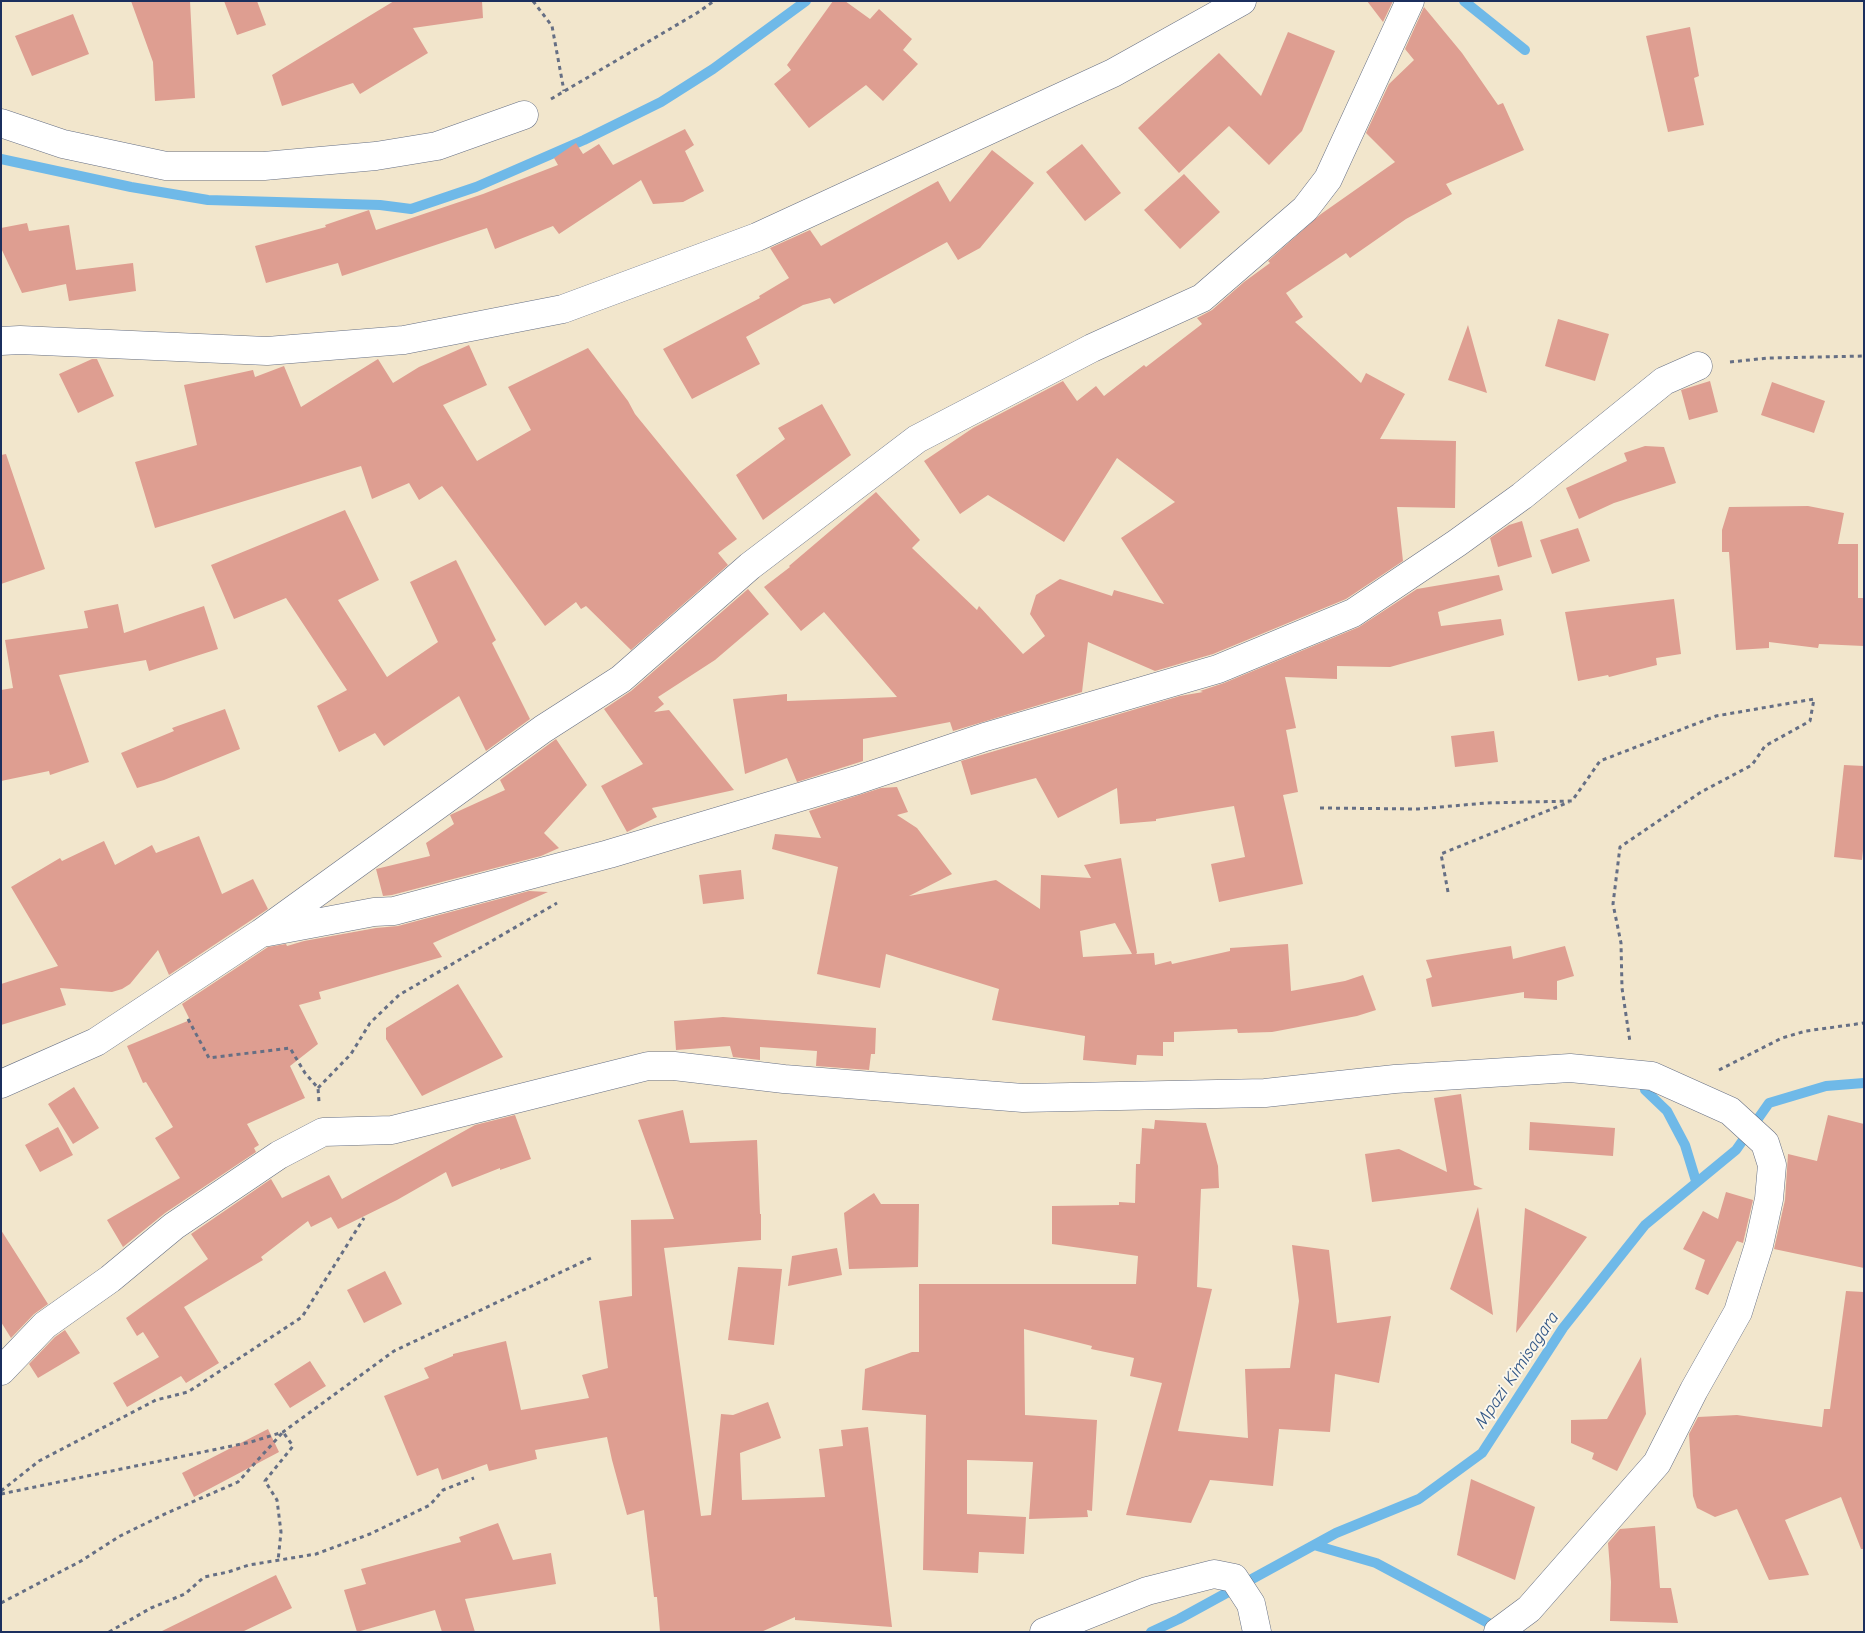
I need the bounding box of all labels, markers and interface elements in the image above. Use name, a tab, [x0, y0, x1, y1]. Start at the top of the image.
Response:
water label: Mpazi Kimisagara	[1470, 1308, 1564, 1432]

